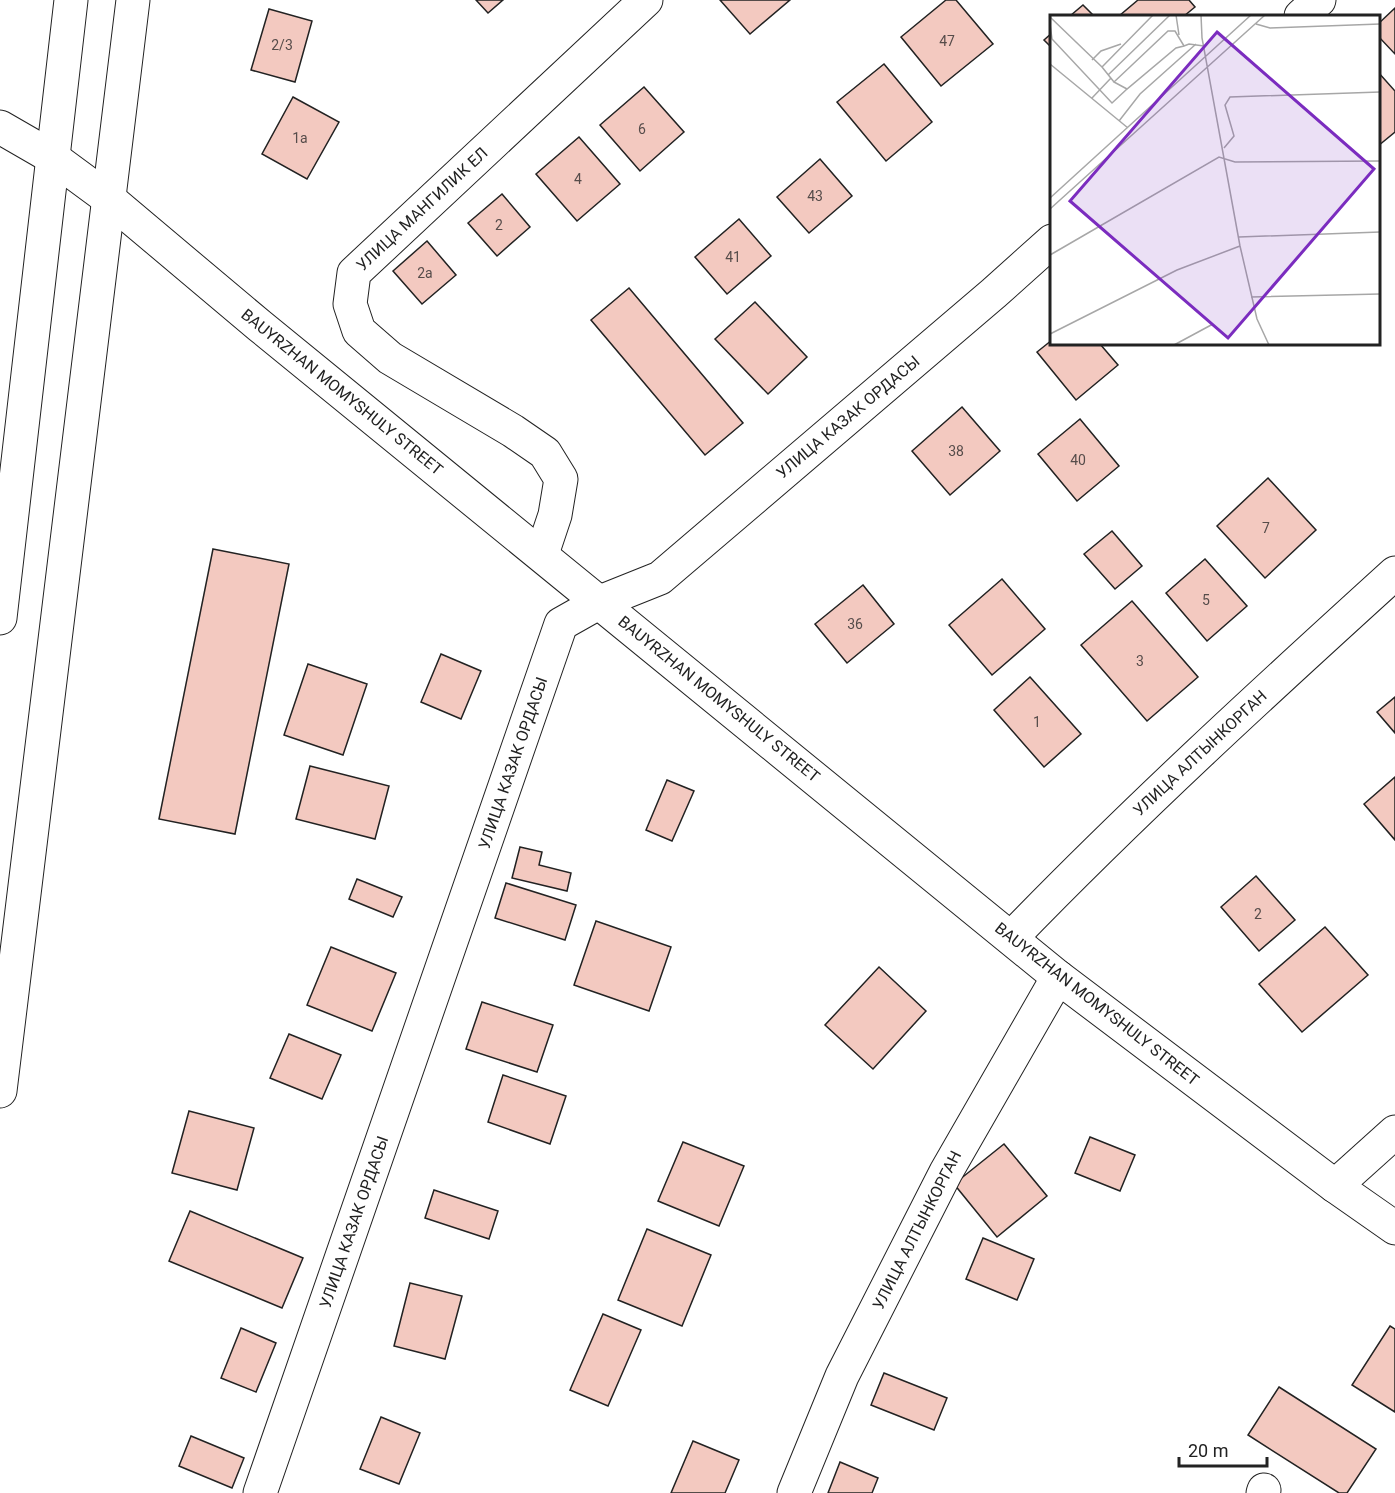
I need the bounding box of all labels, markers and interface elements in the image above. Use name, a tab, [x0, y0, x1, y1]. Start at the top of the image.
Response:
inset map	[1050, 15, 1380, 345]
house number: 47	[939, 33, 955, 49]
house number: 2/3	[271, 37, 293, 53]
house number: 6	[638, 121, 646, 137]
house number: 1а	[292, 130, 308, 146]
street label: УЛИЦА МАНГИЛИК ЕЛ	[352, 143, 492, 275]
house number: 4	[574, 171, 582, 187]
house number: 43	[807, 188, 823, 204]
house number: 2	[495, 217, 503, 233]
house number: 41	[725, 249, 741, 265]
house number: 2а	[417, 265, 433, 281]
street label: BAUYRZHAN MOMYSHULY STREET	[237, 305, 447, 479]
street label: УЛИЦА КАЗАК ОРДАСЫ	[773, 352, 923, 482]
house number: 38	[948, 443, 964, 459]
house number: 40	[1070, 452, 1086, 468]
house number: 7	[1262, 520, 1270, 536]
house number: 5	[1202, 592, 1210, 608]
street label: BAUYRZHAN MOMYSHULY STREET	[614, 612, 824, 786]
house number: 36	[847, 616, 863, 632]
house number: 3	[1136, 653, 1144, 669]
street label: УЛИЦА КАЗАК ОРДАСЫ	[475, 674, 551, 852]
street label: УЛИЦА АЛТЫНКОРГАН	[1129, 686, 1271, 820]
house number: 1	[1033, 714, 1041, 730]
house number: 2	[1254, 906, 1262, 922]
street label: BAUYRZHAN MOMYSHULY STREET	[991, 918, 1203, 1090]
street label: УЛИЦА КАЗАК ОРДАСЫ	[316, 1133, 392, 1311]
street label: УЛИЦА АЛТЫНКОРГАН	[869, 1148, 965, 1312]
scale bar	[1179, 1430, 1268, 1468]
text: 20 m	[1188, 1440, 1228, 1461]

